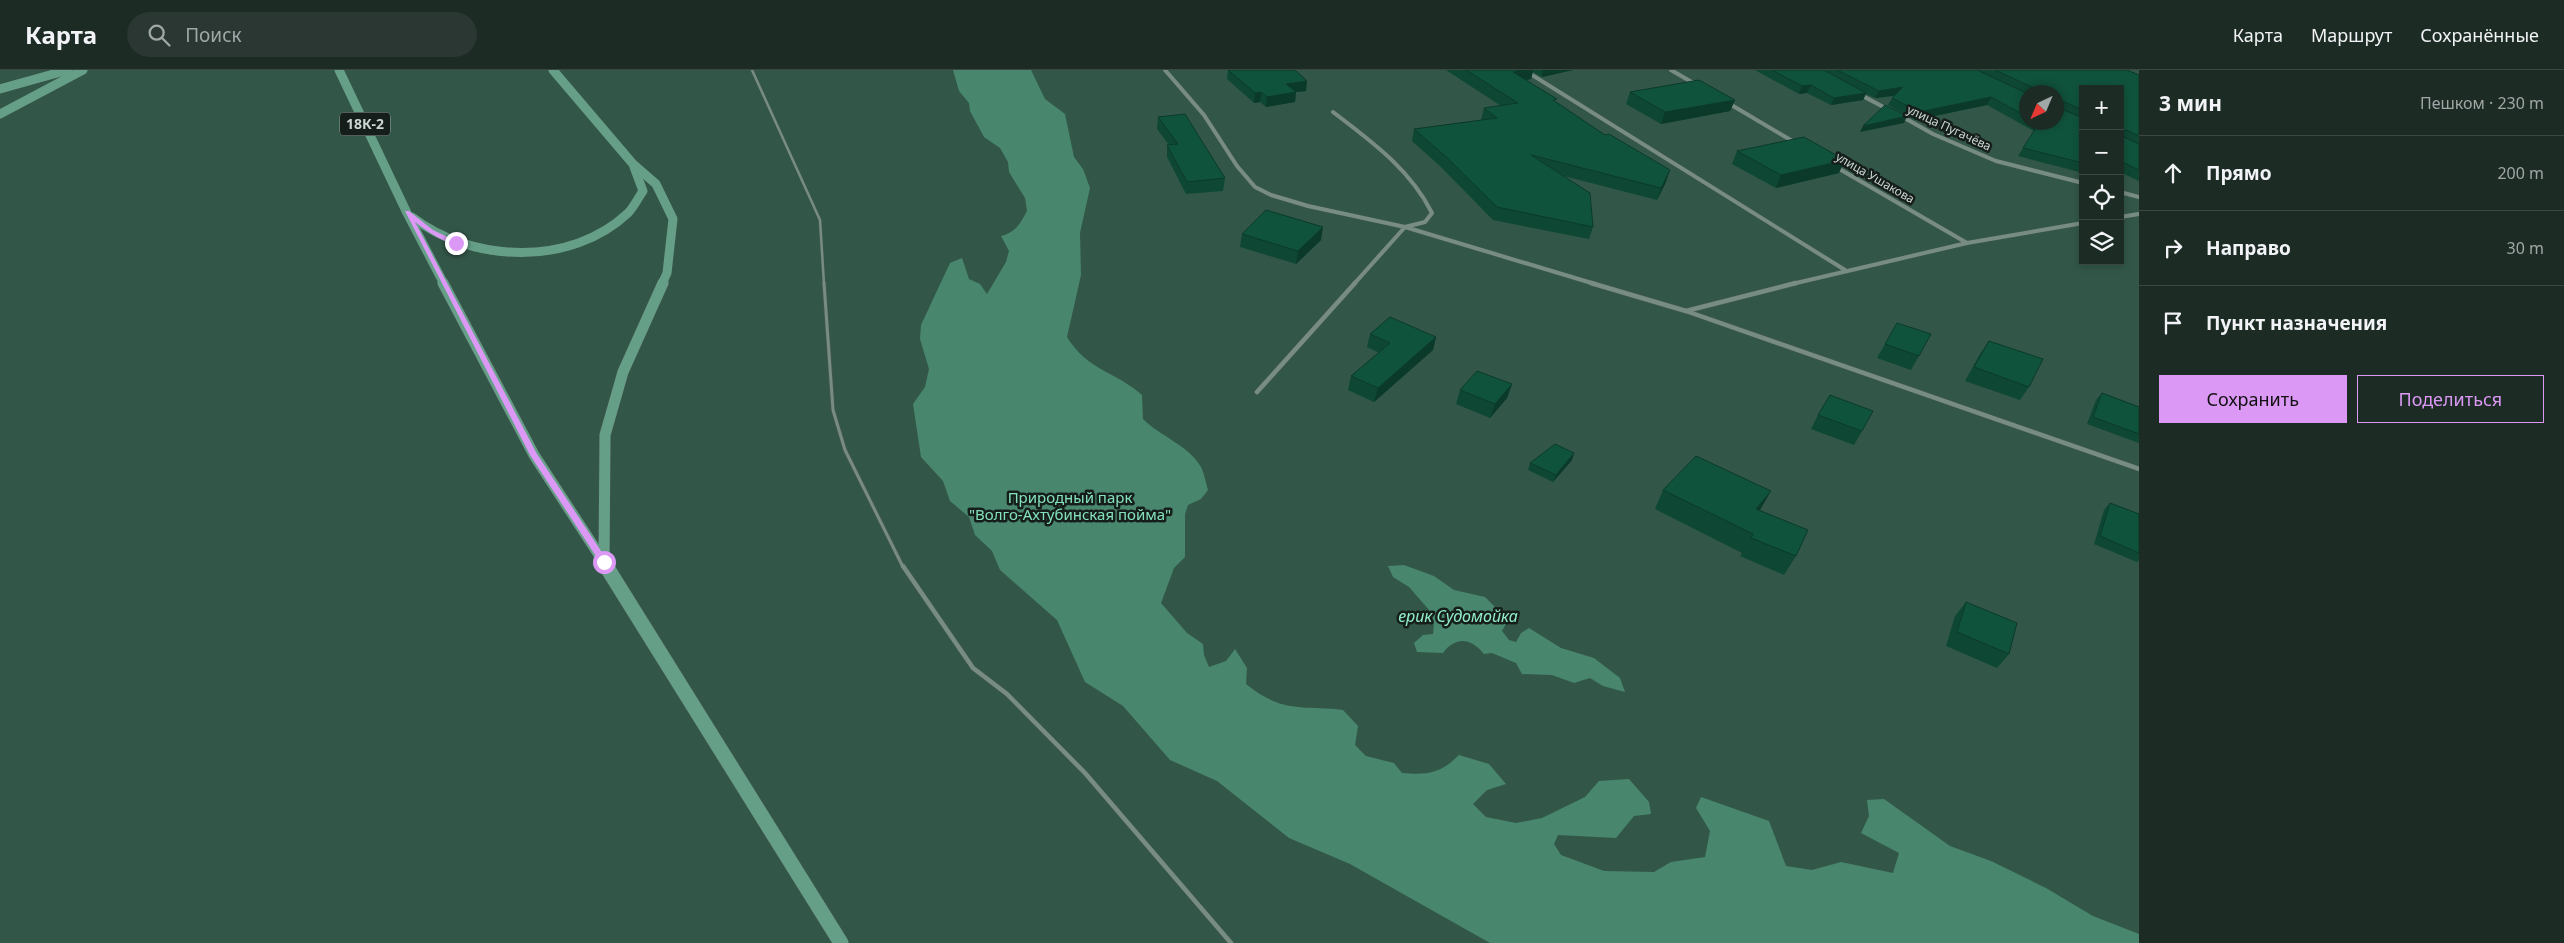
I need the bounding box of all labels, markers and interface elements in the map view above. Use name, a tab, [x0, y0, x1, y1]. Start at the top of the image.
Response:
search box	[127, 12, 477, 57]
text: Карта	[25, 18, 97, 51]
icon: search	[145, 21, 173, 49]
text: Поиск	[185, 22, 242, 48]
text: Карта	[2233, 23, 2283, 47]
text: Маршрут	[2311, 23, 2392, 47]
text: Сохранённые	[2420, 23, 2539, 47]
north arrow	[2019, 85, 2064, 130]
map controls	[2079, 85, 2124, 265]
button: +	[2079, 85, 2124, 130]
text: 3 мин	[2159, 89, 2222, 117]
text: Пешком · 230 m	[2420, 92, 2544, 114]
street label: улица Пугачёва	[1904, 101, 1994, 154]
road number: 18К-2	[340, 112, 390, 136]
button: −	[2079, 130, 2124, 175]
street label: улица Ушакова	[1833, 148, 1918, 207]
icon: ahead	[2159, 159, 2187, 187]
text: Прямо	[2206, 160, 2272, 186]
text: 200 m	[2497, 162, 2544, 184]
button: locate	[2079, 175, 2124, 220]
button: layers	[2079, 220, 2124, 265]
route end	[445, 232, 468, 255]
icon: right	[2159, 234, 2187, 262]
text: Направо	[2206, 235, 2291, 261]
text: 30 m	[2507, 237, 2544, 259]
icon: arrive	[2159, 309, 2187, 337]
text: Пункт назначения	[2206, 310, 2387, 336]
button: Сохранить	[2159, 375, 2347, 423]
button: Поделиться	[2357, 375, 2544, 423]
park label: Природный парк "Волго-Ахтубинская пойма"	[969, 487, 1171, 524]
route start	[593, 551, 616, 574]
water label: ерик Судомойка	[1398, 605, 1518, 627]

